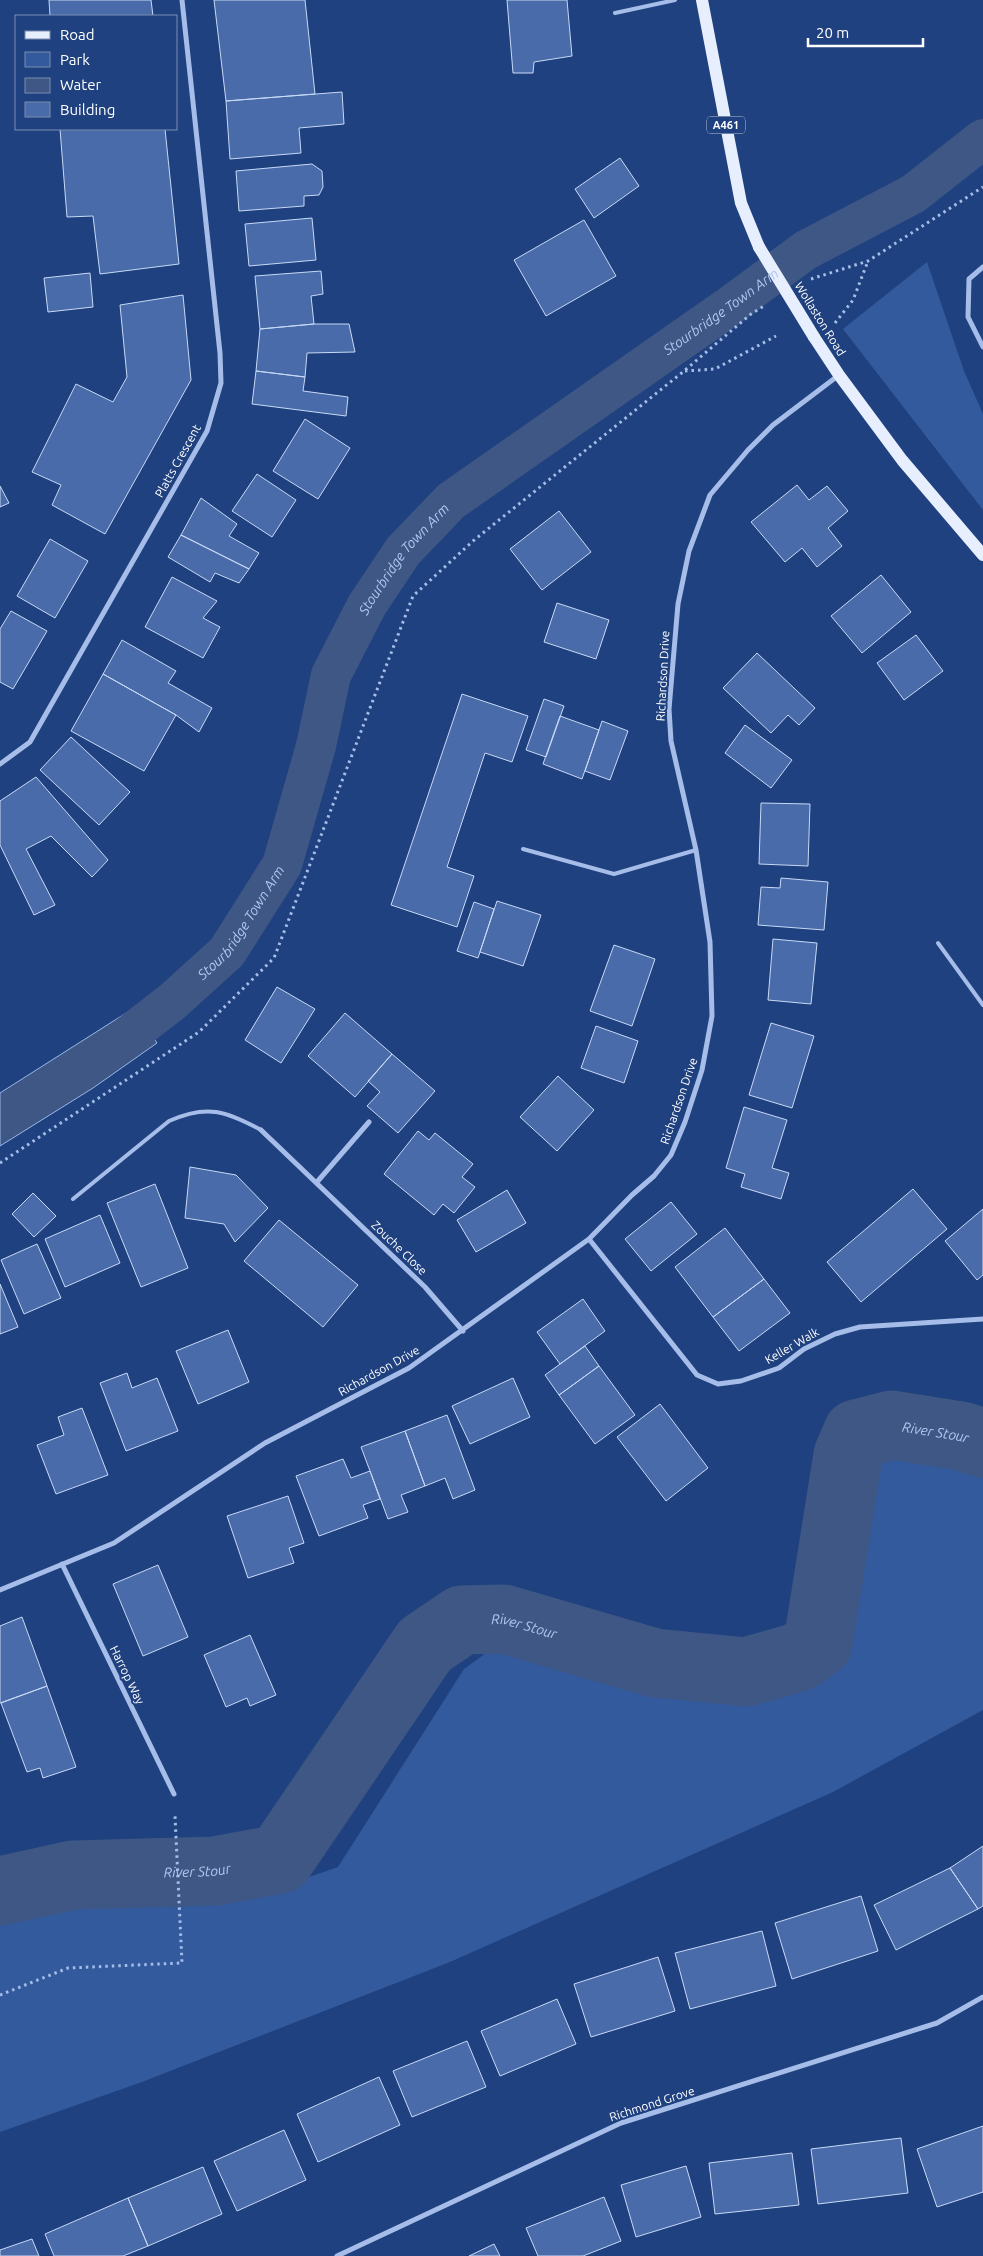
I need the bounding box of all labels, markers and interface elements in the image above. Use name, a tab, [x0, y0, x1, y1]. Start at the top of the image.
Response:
legend	[15, 15, 178, 130]
scale bar	[808, 15, 923, 47]
text: 20 m	[816, 24, 849, 41]
text: Road	[60, 26, 95, 43]
text: Park	[60, 51, 90, 68]
text: Water	[60, 76, 101, 93]
text: Building	[60, 101, 115, 118]
road number: A461	[707, 116, 745, 134]
water label: Stourbridge Town Arm	[659, 265, 781, 359]
street label: Wollaston Road	[792, 279, 848, 358]
street label: Platts Crescent	[152, 422, 203, 499]
water label: Stourbridge Town Arm	[355, 500, 452, 618]
street label: Richardson Drive	[654, 630, 671, 722]
water label: Stourbridge Town Arm	[194, 863, 288, 983]
street label: Richardson Drive	[658, 1056, 699, 1146]
street label: Zouche Close	[369, 1218, 430, 1277]
street label: Keller Walk	[762, 1325, 821, 1366]
street label: Richardson Drive	[336, 1343, 422, 1398]
water label: River Stour	[901, 1419, 972, 1446]
water label: River Stour	[491, 1611, 559, 1642]
street label: Harrop Way	[108, 1644, 147, 1706]
water label: River Stour	[163, 1860, 233, 1880]
street label: Richmond Grove	[608, 2084, 696, 2123]

